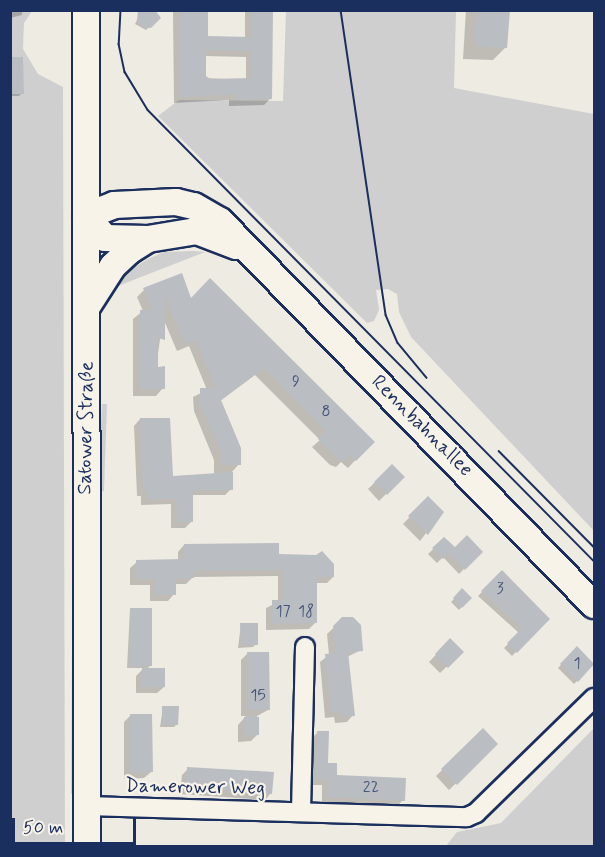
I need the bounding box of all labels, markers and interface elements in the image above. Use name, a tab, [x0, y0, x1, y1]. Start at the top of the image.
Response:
street label: Satower Straße	[73, 361, 99, 495]
street label: Rennbahnallee	[366, 370, 478, 482]
house number: 9	[292, 372, 300, 392]
house number: 8	[321, 402, 331, 422]
house number: 3	[496, 579, 504, 599]
house number: 17	[275, 602, 291, 622]
house number: 18	[298, 602, 314, 622]
house number: 1	[573, 654, 581, 674]
house number: 15	[250, 686, 266, 706]
street label: Damerower Weg	[124, 774, 266, 800]
house number: 22	[363, 778, 379, 798]
scale bar	[15, 806, 140, 844]
text: 50 m	[23, 816, 63, 840]

